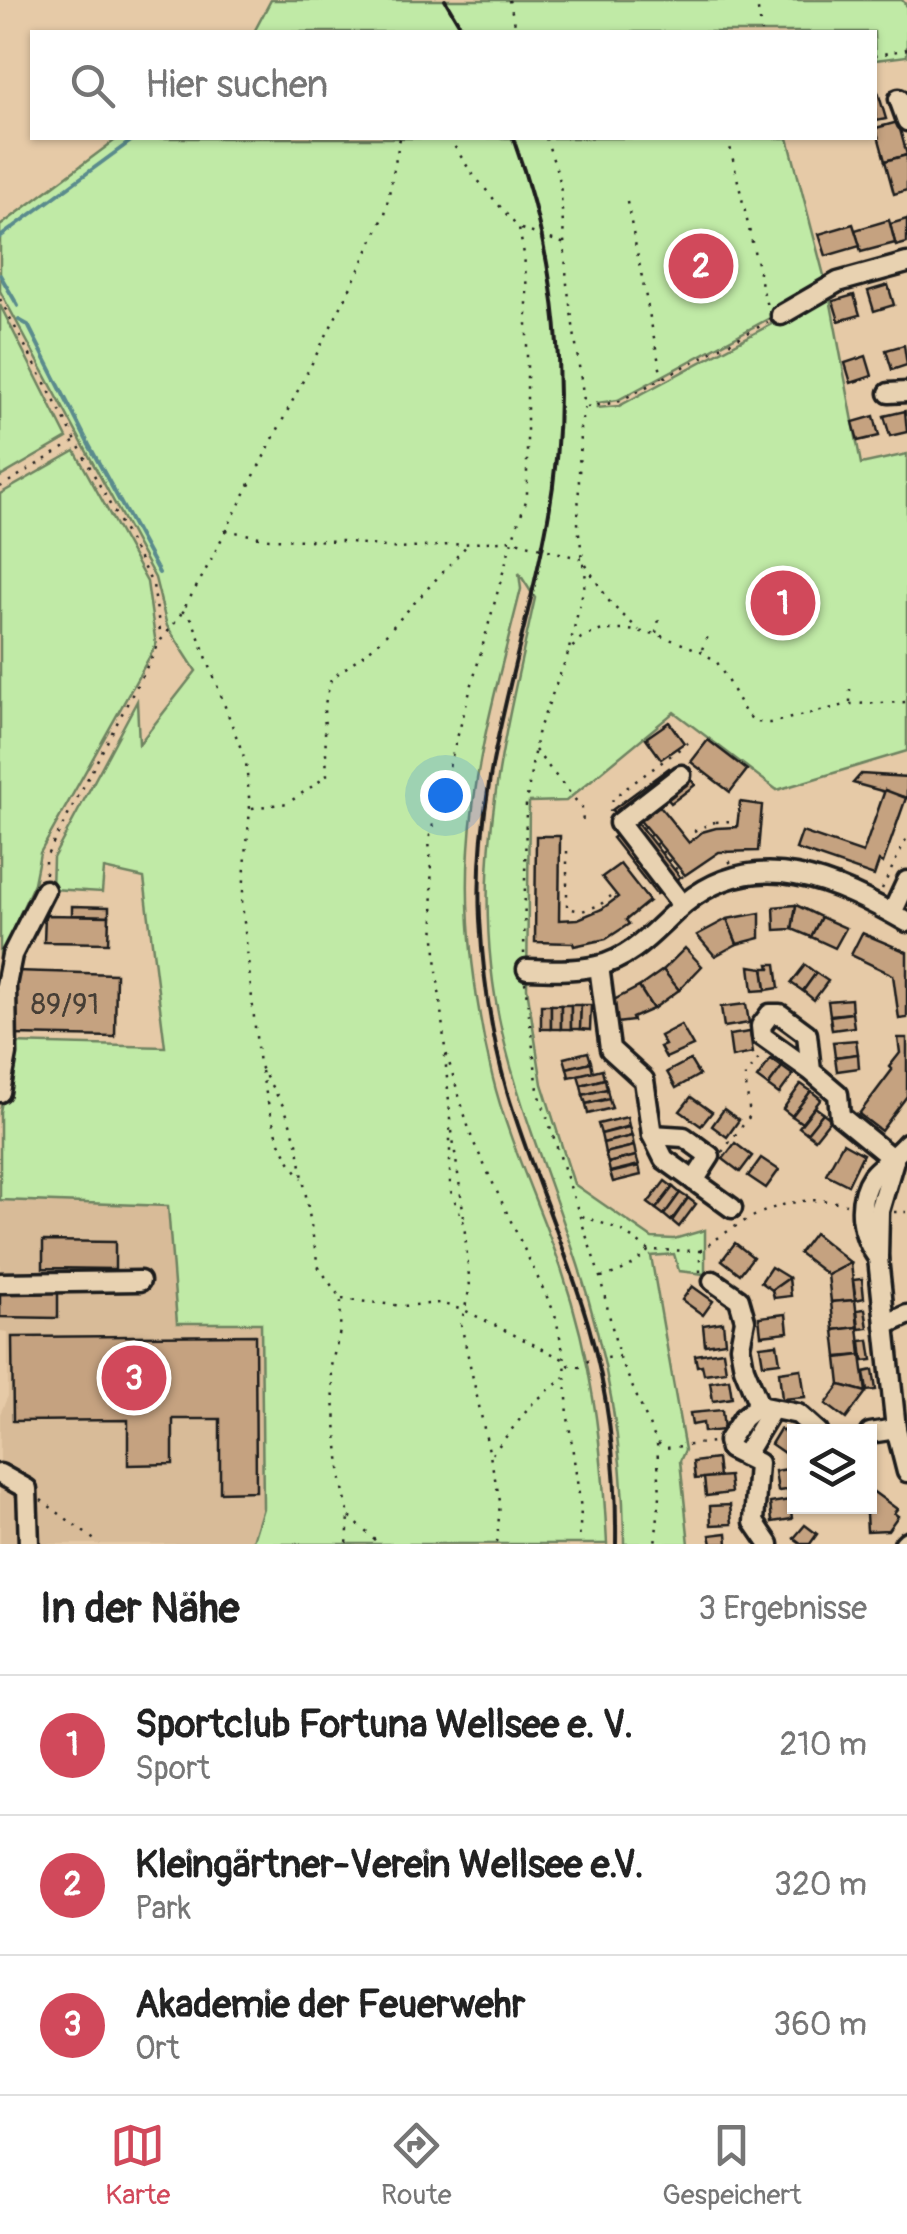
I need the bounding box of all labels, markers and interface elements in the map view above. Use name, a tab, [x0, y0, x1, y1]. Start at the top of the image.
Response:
search box	[30, 30, 877, 140]
icon: search	[65, 58, 120, 113]
text: Hier suchen	[145, 61, 328, 109]
pin: 2	[668, 228, 734, 304]
pin: 1	[750, 566, 816, 640]
your location	[420, 770, 471, 821]
house number: 89/91	[31, 986, 99, 1023]
pin: 3	[102, 1340, 166, 1416]
map controls	[787, 1424, 877, 1514]
button: layers	[787, 1424, 877, 1514]
text: In der Nähe	[40, 1583, 239, 1635]
text: 3 Ergebnisse	[698, 1589, 867, 1629]
text: Sportclub Fortuna Wellsee e. V.	[135, 1701, 633, 1749]
text: 1	[66, 1725, 79, 1765]
text: 210 m	[779, 1725, 867, 1765]
text: Sport	[135, 1749, 210, 1789]
text: Kleingärtner-Verein Wellsee e.V.	[135, 1841, 644, 1889]
text: 2	[64, 1865, 81, 1905]
text: 320 m	[774, 1865, 867, 1905]
text: Park	[135, 1889, 191, 1929]
text: Akademie der Feuerwehr	[135, 1981, 525, 2029]
text: 3	[64, 2005, 81, 2045]
text: 360 m	[773, 2005, 867, 2045]
text: Ort	[135, 2029, 180, 2069]
tab: Karte	[105, 2118, 170, 2213]
tab: Route	[381, 2118, 452, 2213]
tab: Gespeichert	[662, 2118, 802, 2213]

